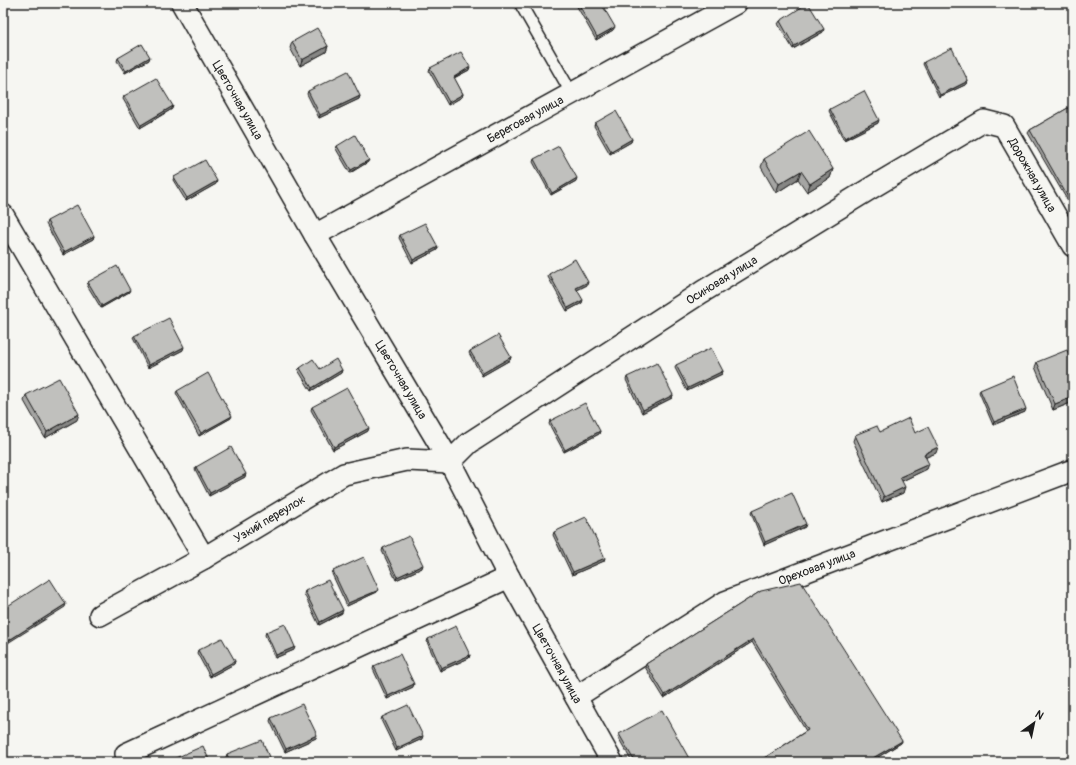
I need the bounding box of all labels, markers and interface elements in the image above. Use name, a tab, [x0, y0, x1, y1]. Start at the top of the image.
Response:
street label: Цветочная улица	[209, 58, 266, 143]
street label: Береговая улица	[485, 92, 567, 147]
street label: Дорожная улица	[1004, 135, 1059, 215]
street label: Осиновая улица	[683, 252, 761, 308]
street label: Цветочная улица	[372, 338, 430, 422]
street label: Узкий переулок	[231, 492, 308, 546]
street label: Ореховая улица	[776, 546, 858, 589]
street label: Цветочная улица	[529, 622, 585, 707]
north arrow	[1014, 703, 1054, 743]
text: N	[1033, 708, 1046, 723]

